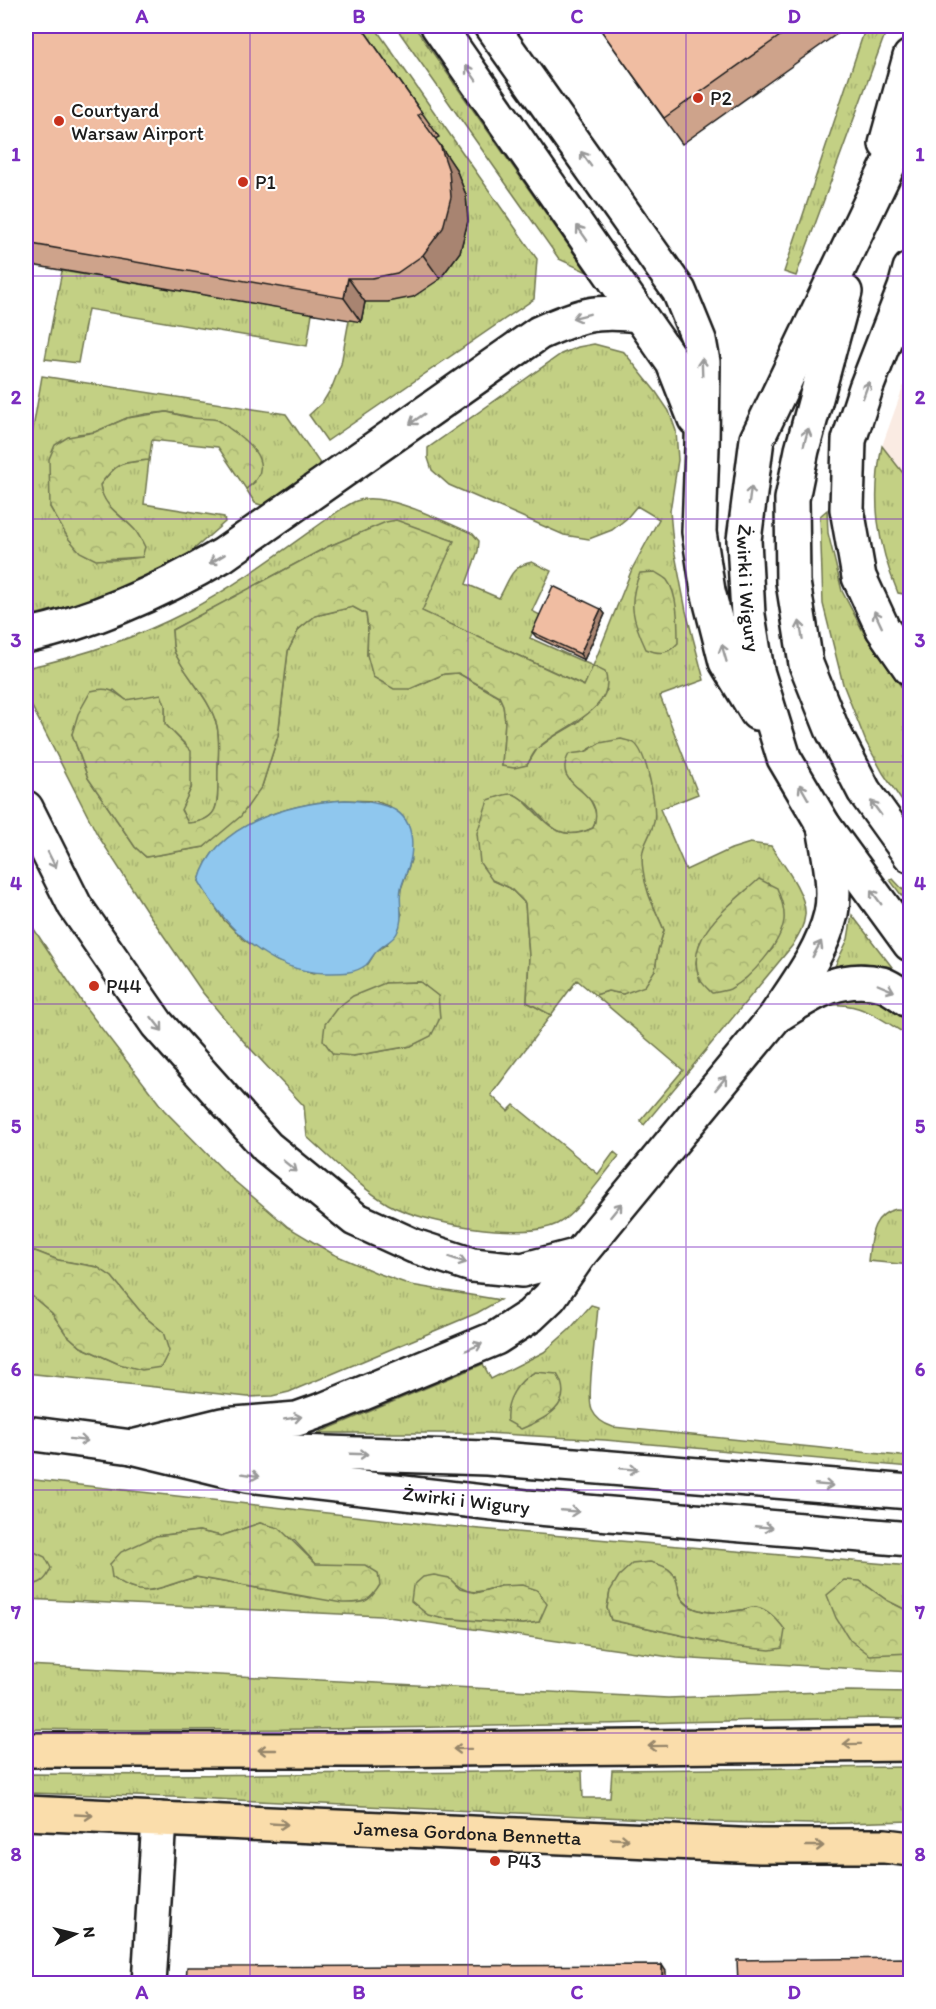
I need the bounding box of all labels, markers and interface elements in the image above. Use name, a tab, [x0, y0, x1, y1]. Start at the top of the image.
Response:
text: A	[135, 4, 149, 28]
text: B	[353, 4, 366, 28]
text: C	[571, 4, 584, 28]
text: D	[787, 4, 801, 28]
one-way arrow	[465, 65, 477, 81]
place label: P2	[710, 86, 732, 110]
marker: P2	[691, 91, 705, 105]
place label: Courtyard Warsaw Airport	[71, 98, 204, 145]
marker: Courtyard Warsaw Airport	[52, 114, 66, 128]
text: 1	[11, 142, 21, 166]
text: 1	[915, 142, 925, 166]
one-way arrow	[580, 151, 592, 167]
place label: P1	[255, 170, 276, 194]
marker: P1	[236, 175, 250, 189]
one-way arrow	[576, 225, 588, 241]
one-way arrow	[572, 311, 591, 322]
one-way arrow	[696, 358, 708, 378]
one-way arrow	[861, 381, 872, 400]
text: 2	[11, 385, 22, 409]
text: 2	[915, 385, 926, 409]
one-way arrow	[409, 413, 426, 425]
one-way arrow	[800, 428, 812, 447]
one-way arrow	[745, 486, 756, 505]
street label: Żwirki i Wigury	[732, 523, 766, 654]
one-way arrow	[209, 553, 226, 565]
one-way arrow	[872, 611, 884, 629]
one-way arrow	[795, 620, 806, 640]
text: 3	[11, 628, 22, 652]
text: 3	[915, 628, 926, 652]
one-way arrow	[718, 644, 729, 663]
one-way arrow	[798, 784, 810, 801]
one-way arrow	[870, 800, 882, 816]
one-way arrow	[47, 851, 58, 869]
text: 4	[10, 871, 22, 895]
text: 4	[914, 871, 926, 895]
one-way arrow	[870, 890, 882, 906]
one-way arrow	[811, 941, 823, 958]
place label: P44	[106, 974, 141, 998]
marker: P44	[87, 979, 101, 993]
one-way arrow	[877, 983, 895, 994]
one-way arrow	[151, 1016, 164, 1032]
one-way arrow	[715, 1075, 728, 1091]
text: 5	[11, 1114, 22, 1138]
text: 5	[915, 1114, 926, 1138]
one-way arrow	[282, 1160, 298, 1173]
one-way arrow	[610, 1202, 623, 1218]
one-way arrow	[448, 1255, 467, 1266]
one-way arrow	[464, 1341, 483, 1352]
text: 6	[11, 1357, 22, 1381]
text: 6	[915, 1357, 926, 1381]
one-way arrow	[283, 1413, 302, 1424]
one-way arrow	[69, 1435, 88, 1446]
one-way arrow	[348, 1448, 368, 1459]
one-way arrow	[619, 1464, 639, 1475]
one-way arrow	[240, 1469, 260, 1480]
one-way arrow	[813, 1480, 833, 1491]
street label: Żwirki i Wigury	[401, 1481, 532, 1519]
one-way arrow	[559, 1506, 579, 1517]
one-way arrow	[754, 1522, 773, 1533]
text: 7	[10, 1600, 21, 1624]
text: 7	[914, 1600, 925, 1624]
one-way arrow	[843, 1738, 863, 1750]
one-way arrow	[648, 1741, 668, 1752]
one-way arrow	[453, 1743, 473, 1755]
one-way arrow	[258, 1744, 278, 1756]
one-way arrow	[73, 1810, 93, 1821]
street label: Jamesa Gordona Bennetta	[353, 1816, 583, 1850]
one-way arrow	[268, 1818, 288, 1829]
one-way arrow	[610, 1834, 630, 1845]
one-way arrow	[805, 1840, 825, 1852]
text: 8	[11, 1842, 22, 1866]
text: 8	[915, 1842, 926, 1866]
place label: P43	[507, 1849, 541, 1873]
marker: P43	[488, 1854, 502, 1868]
north arrow	[45, 1904, 105, 1964]
text: N	[79, 1926, 99, 1939]
text: A	[135, 1980, 149, 2004]
text: B	[353, 1980, 366, 2004]
text: C	[571, 1980, 584, 2004]
text: D	[787, 1980, 801, 2004]

